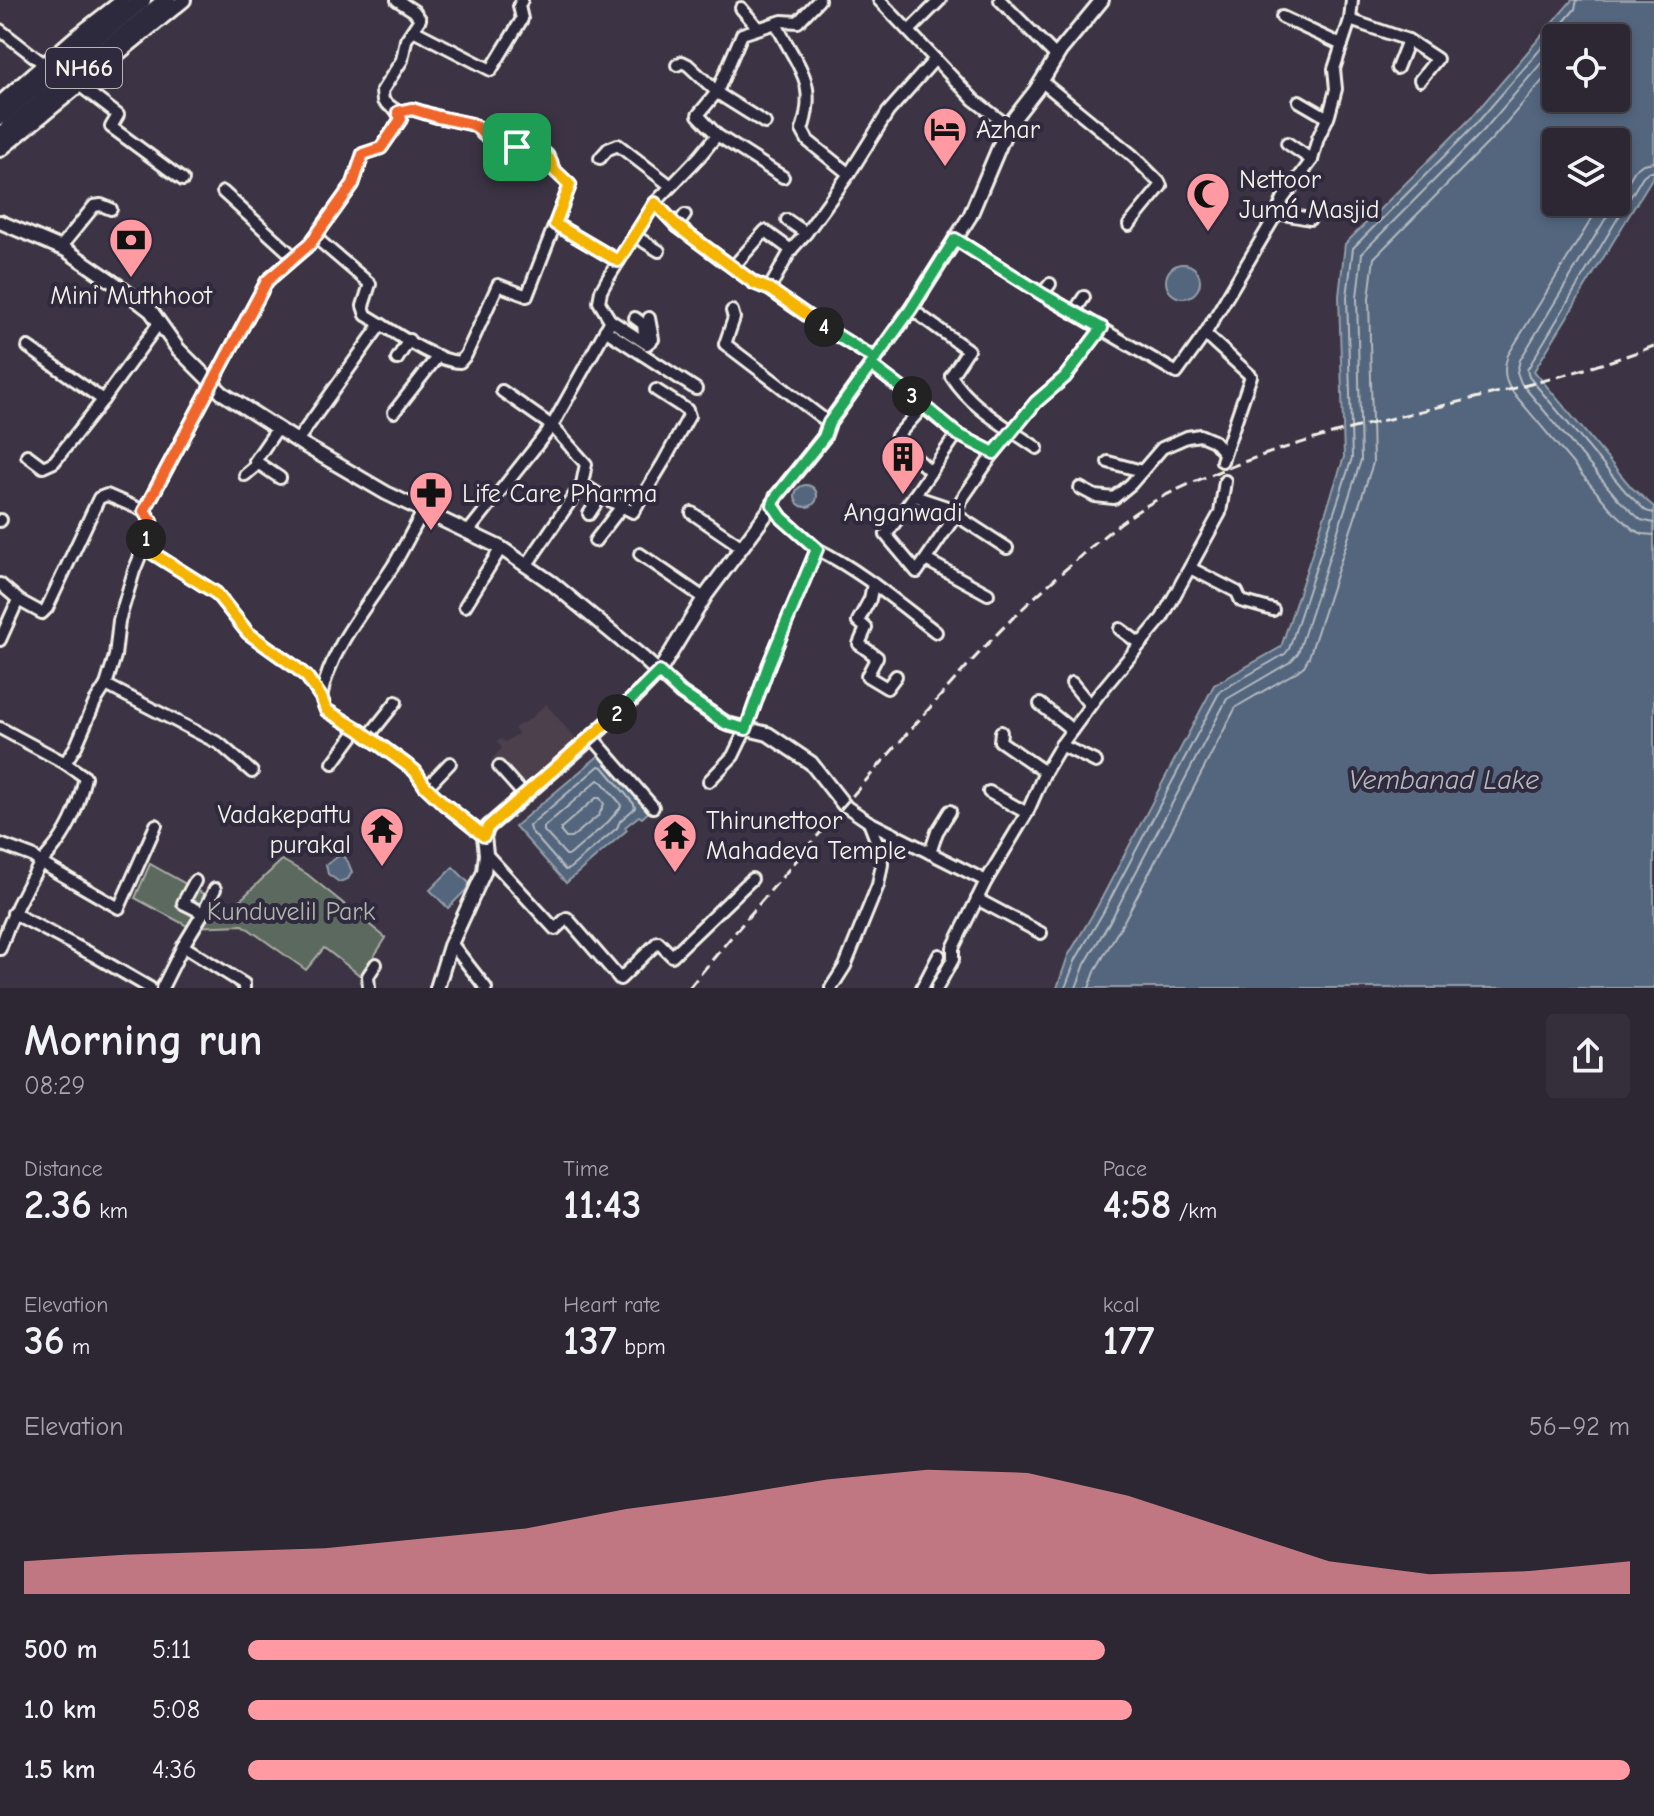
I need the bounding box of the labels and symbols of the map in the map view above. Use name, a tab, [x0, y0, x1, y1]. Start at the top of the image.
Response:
road number: NH66	[46, 48, 122, 88]
hotel icon: Azhar	[921, 105, 969, 168]
pin	[483, 113, 551, 181]
place label: Azhar	[976, 115, 1041, 145]
place label: Nettoor Jumá Masjid	[1239, 165, 1380, 225]
mosque icon: Nettoor Jumá Masjid	[1184, 170, 1232, 233]
bank icon: Mini Muthhoot	[107, 216, 155, 279]
place label: Mini Muthhoot	[50, 281, 213, 311]
pin: 4	[804, 307, 844, 347]
pin: 3	[892, 376, 932, 416]
building icon: Anganwadi	[879, 433, 927, 496]
pharmacy icon: Life Care Pharma	[407, 469, 455, 532]
place label: Life Care Pharma	[462, 479, 657, 509]
place label: Anganwadi	[843, 498, 963, 528]
pin: 1	[126, 519, 166, 559]
pin: 2	[597, 694, 637, 734]
water label: Vembanad Lake	[1349, 764, 1539, 796]
place label: Vadakepattu purakal	[217, 800, 351, 860]
temple icon: Vadakepattu purakal	[358, 805, 406, 868]
place label: Thirunettoor Mahadeva Temple	[706, 806, 906, 866]
temple icon: Thirunettoor Mahadeva Temple	[651, 811, 699, 874]
park label: Kunduvelil Park	[207, 897, 376, 927]

